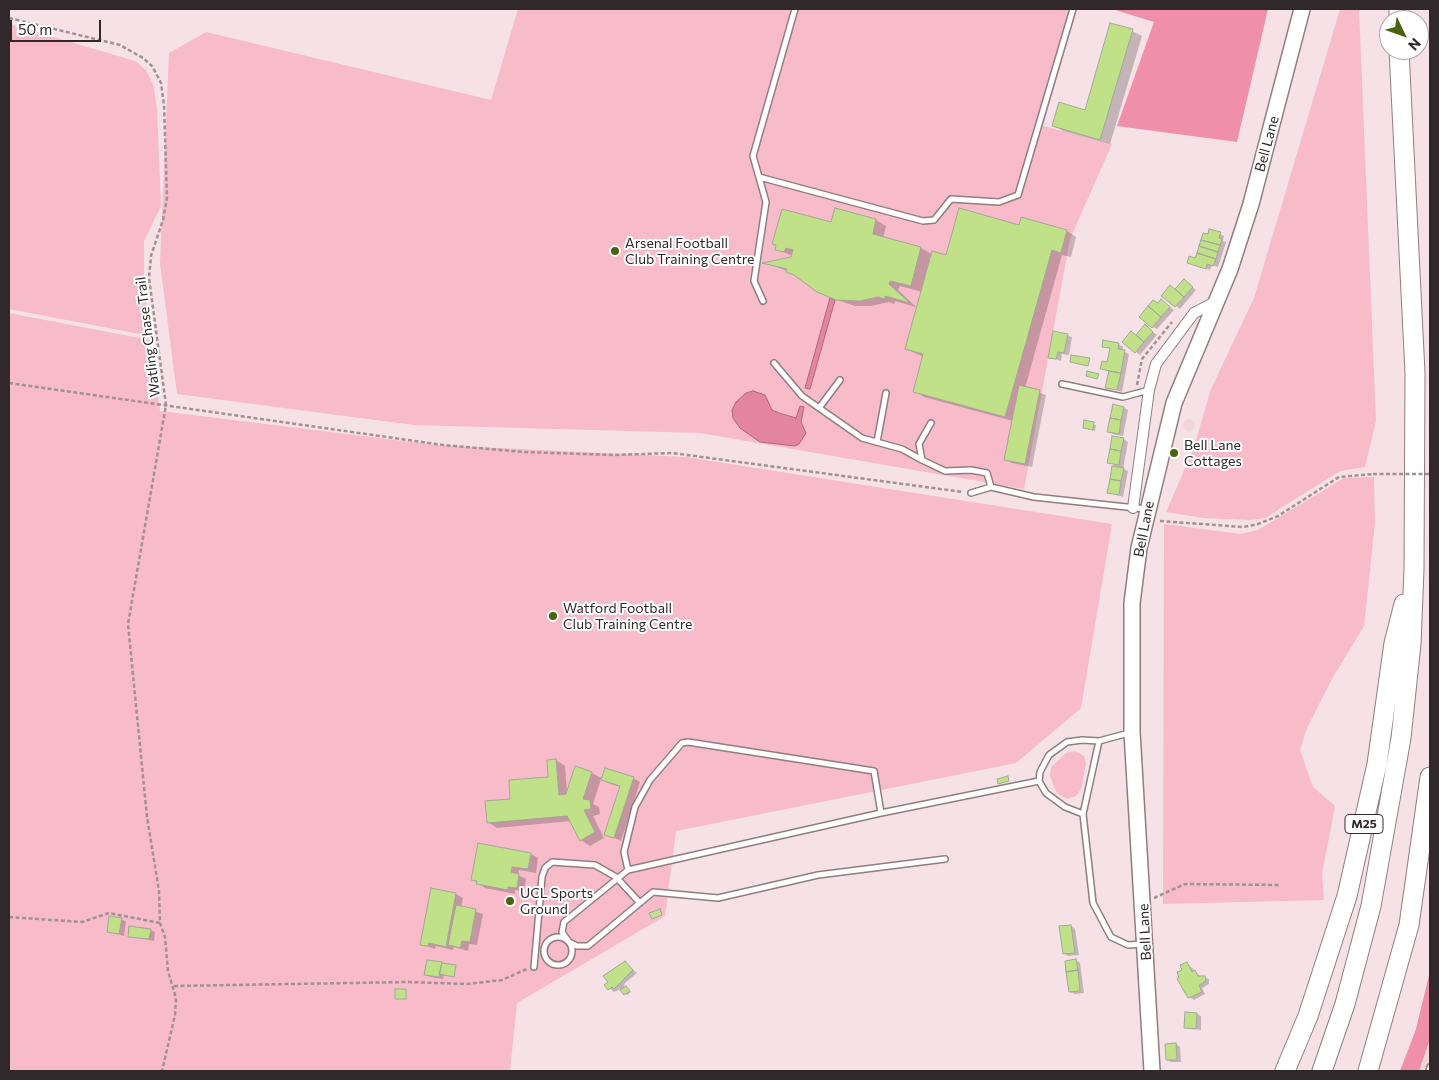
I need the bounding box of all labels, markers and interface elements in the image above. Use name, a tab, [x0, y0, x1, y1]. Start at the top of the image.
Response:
scale bar	[12, 10, 104, 42]
north arrow	[1379, 10, 1429, 60]
text: 50 m	[18, 20, 52, 38]
text: N	[1405, 35, 1425, 54]
street label: Bell Lane	[1252, 114, 1282, 174]
place label: Arsenal Football Club Training Centre	[625, 235, 754, 268]
marker: Arsenal Football Club Training Centre	[609, 245, 621, 257]
street label: Watling Chase Trail	[132, 276, 164, 398]
place label: Bell Lane Cottages	[1184, 437, 1242, 470]
marker: Bell Lane Cottages	[1168, 447, 1180, 459]
street label: Bell Lane	[1130, 499, 1158, 559]
place label: Watford Football Club Training Centre	[563, 600, 692, 632]
marker: Watford Football Club Training Centre	[547, 610, 559, 622]
road number: M25	[1345, 814, 1383, 834]
place label: UCL Sports Ground	[520, 885, 593, 918]
marker: UCL Sports Ground	[504, 895, 516, 907]
street label: Bell Lane	[1135, 903, 1155, 961]

